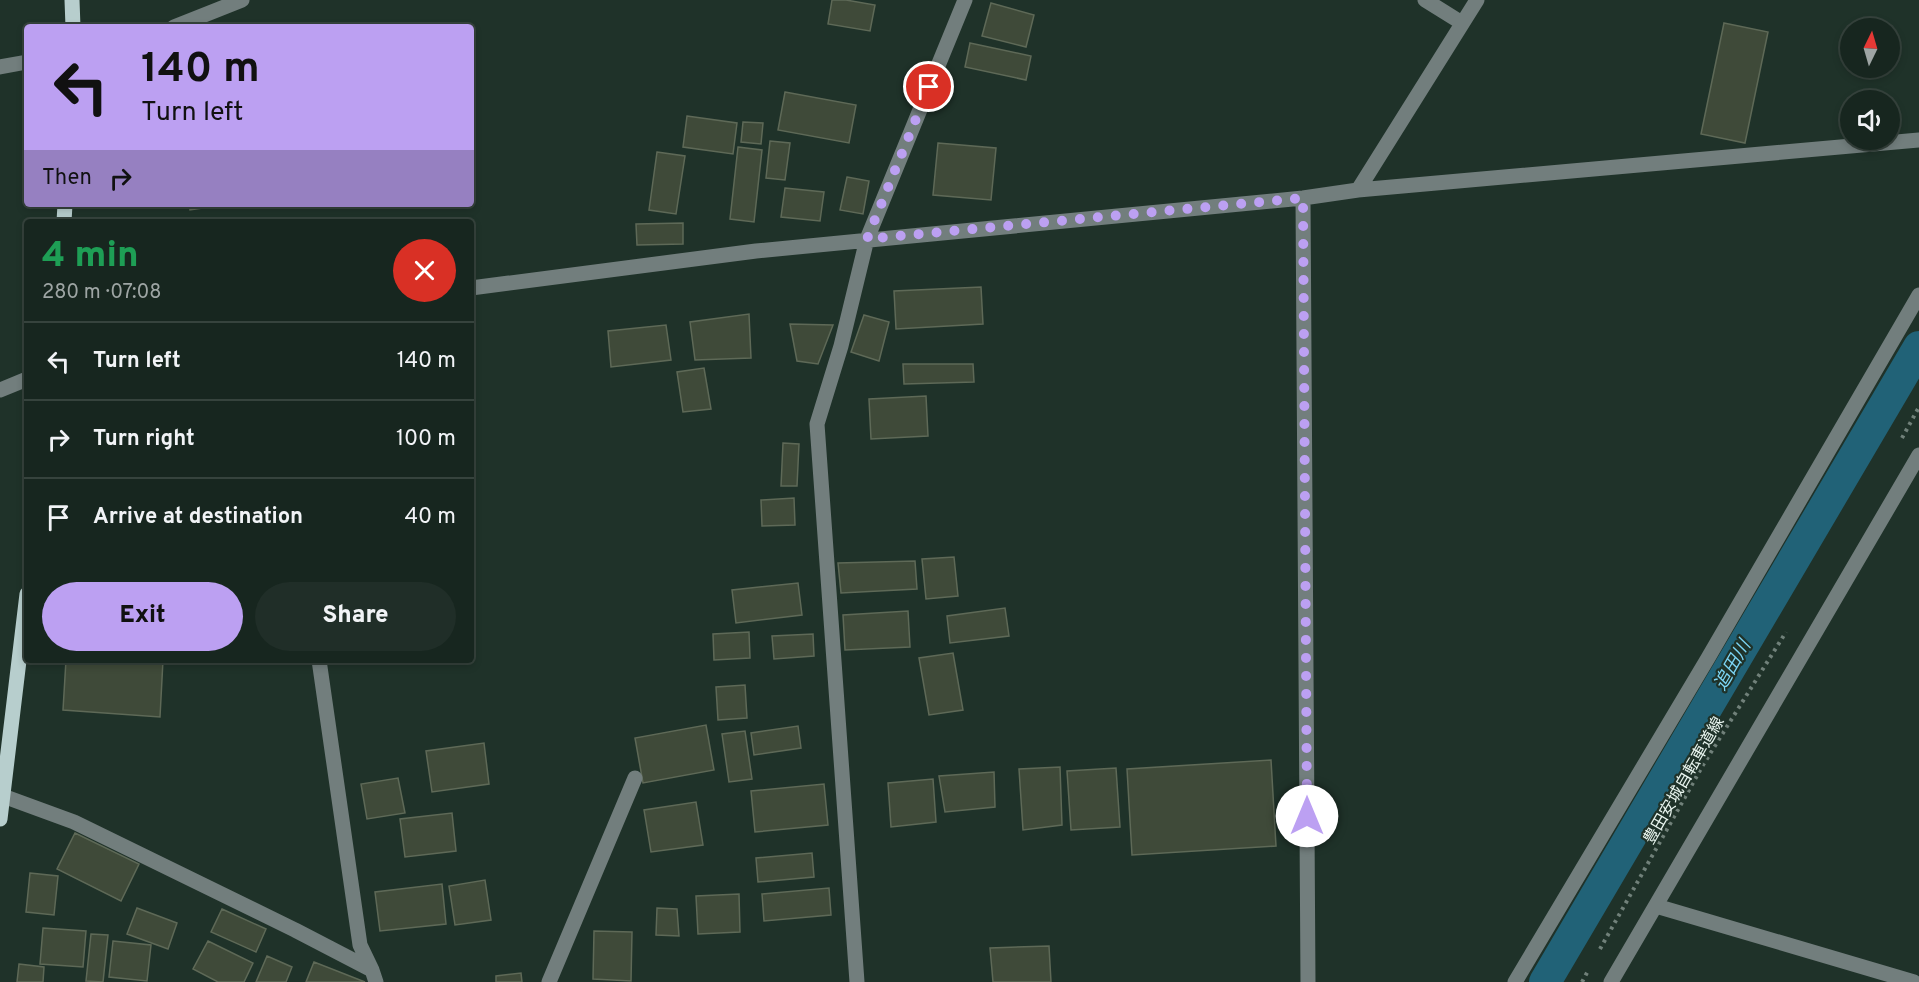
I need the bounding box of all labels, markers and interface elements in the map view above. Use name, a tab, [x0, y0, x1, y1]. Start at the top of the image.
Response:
north arrow	[1840, 18, 1900, 78]
map controls	[1840, 18, 1900, 150]
text: 140 m	[141, 44, 260, 97]
icon: left	[42, 48, 120, 126]
pin	[903, 61, 954, 112]
icon: arrive	[912, 70, 945, 103]
button: sound	[1840, 90, 1900, 150]
text: Turn left	[141, 96, 243, 130]
icon: right	[104, 162, 137, 195]
text: Then	[42, 165, 92, 192]
text: 4 min	[42, 234, 139, 280]
button: close	[393, 239, 456, 302]
text: 280 m · 07:08	[42, 280, 162, 306]
icon: left	[42, 345, 75, 378]
text: Turn left	[93, 348, 181, 375]
text: 140 m	[397, 348, 456, 375]
icon: right	[42, 423, 75, 456]
text: Turn right	[93, 426, 195, 453]
text: 100 m	[396, 426, 456, 453]
icon: arrive	[42, 501, 75, 534]
text: Arrive at destination	[93, 504, 303, 531]
text: 40 m	[404, 504, 456, 531]
button: Exit	[42, 582, 243, 651]
button: Share	[255, 582, 456, 651]
water label: 追田川	[1710, 635, 1758, 695]
street label: 豊田安城自転車道線	[1640, 714, 1729, 848]
position arrow	[1275, 784, 1339, 848]

